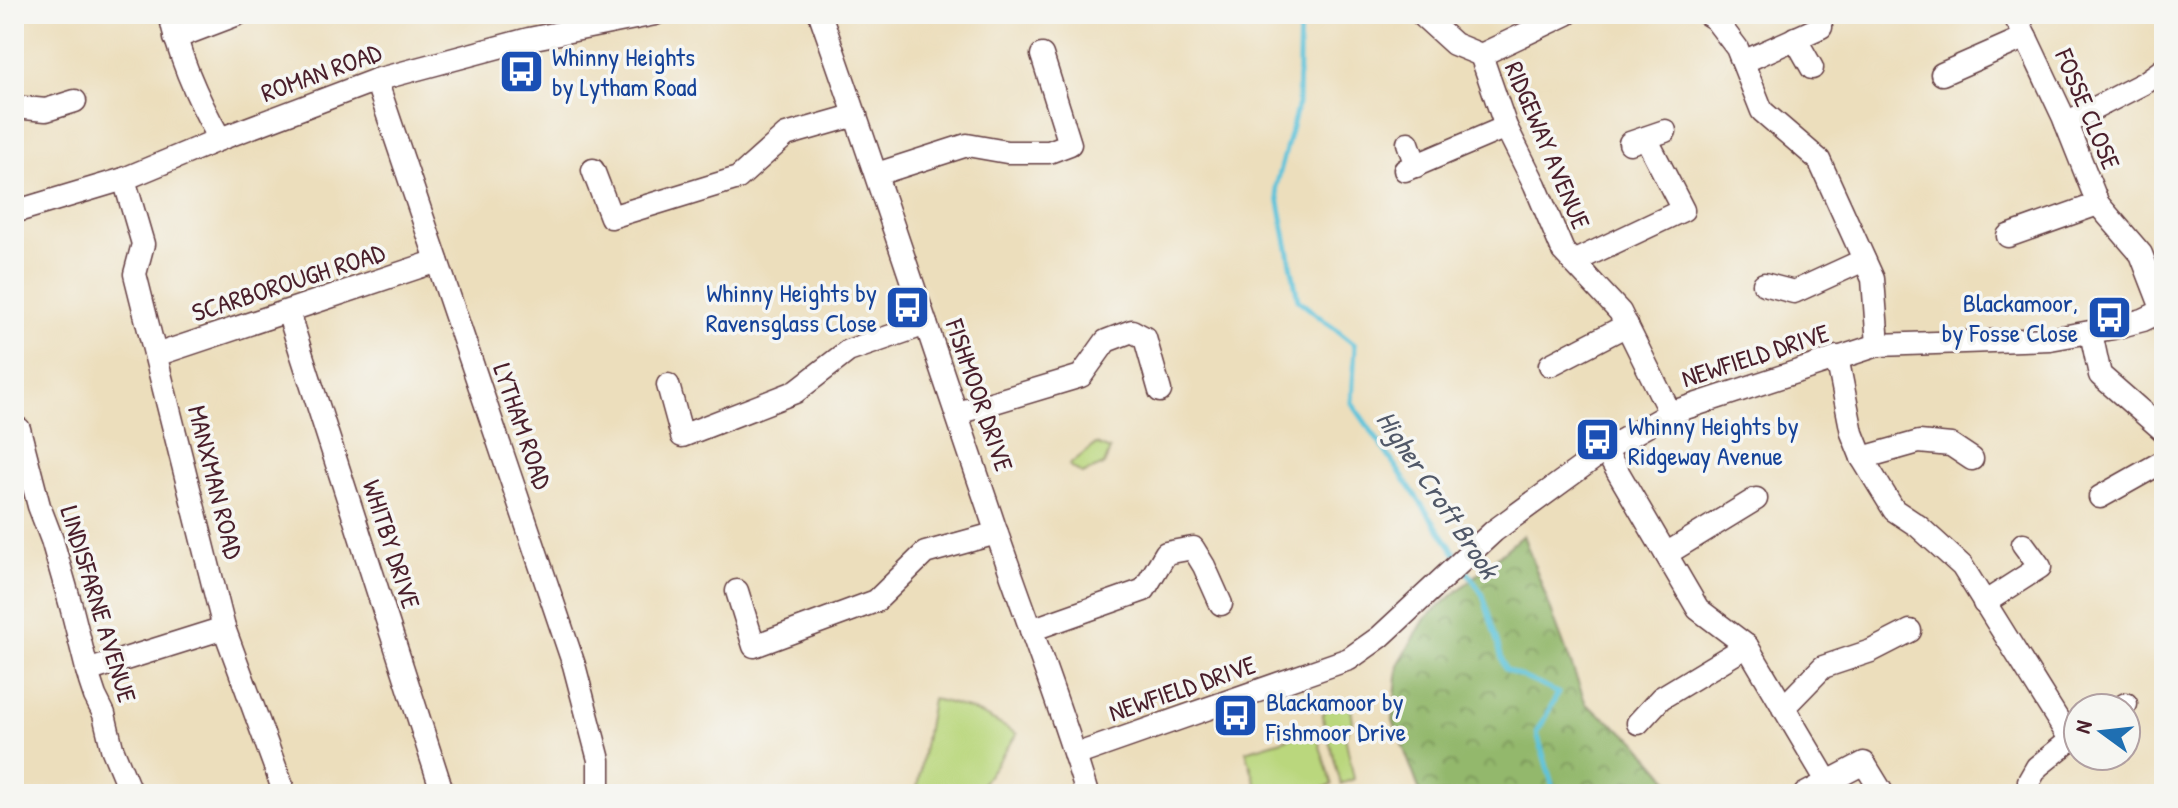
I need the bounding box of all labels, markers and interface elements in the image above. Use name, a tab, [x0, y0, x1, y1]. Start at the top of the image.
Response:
street label: ROMAN ROAD	[256, 34, 387, 110]
place label: Whinny Heights by Lytham Road	[552, 39, 697, 104]
street label: FOSSE CLOSE	[2047, 43, 2129, 175]
bus stop icon: Whinny Heights by Lytham Road	[497, 47, 545, 95]
street label: RIDGEWAY AVENUE	[1497, 56, 1599, 235]
street label: SCARBOROUGH ROAD	[187, 234, 390, 330]
place label: Whinny Heights by Ravensglass Close	[706, 275, 877, 340]
bus stop icon: Whinny Heights by Ravensglass Close	[884, 283, 932, 331]
place label: Blackamoor, by Fosse Close	[1942, 285, 2078, 350]
bus stop icon: Blackamoor, by Fosse Close	[2085, 293, 2133, 341]
street label: FISHMOOR DRIVE	[937, 313, 1023, 476]
street label: NEWFIELD DRIVE	[1677, 315, 1834, 395]
street label: LYTHAM ROAD	[485, 358, 561, 494]
street label: MANXMAN ROAD	[180, 402, 252, 563]
water label: Higher Croft Brook	[1368, 403, 1510, 587]
place label: Whinny Heights by Ridgeway Avenue	[1628, 408, 1799, 473]
bus stop icon: Whinny Heights by Ridgeway Avenue	[1573, 416, 1621, 464]
street label: WHITBY DRIVE	[355, 475, 429, 613]
street label: LINDISFARNE AVENUE	[52, 501, 146, 707]
street label: NEWFIELD DRIVE	[1104, 646, 1261, 729]
place label: Blackamoor by Fishmoor Drive	[1265, 684, 1406, 749]
bus stop icon: Blackamoor by Fishmoor Drive	[1211, 692, 1259, 740]
north arrow	[2062, 692, 2142, 772]
text: N	[2067, 717, 2099, 736]

